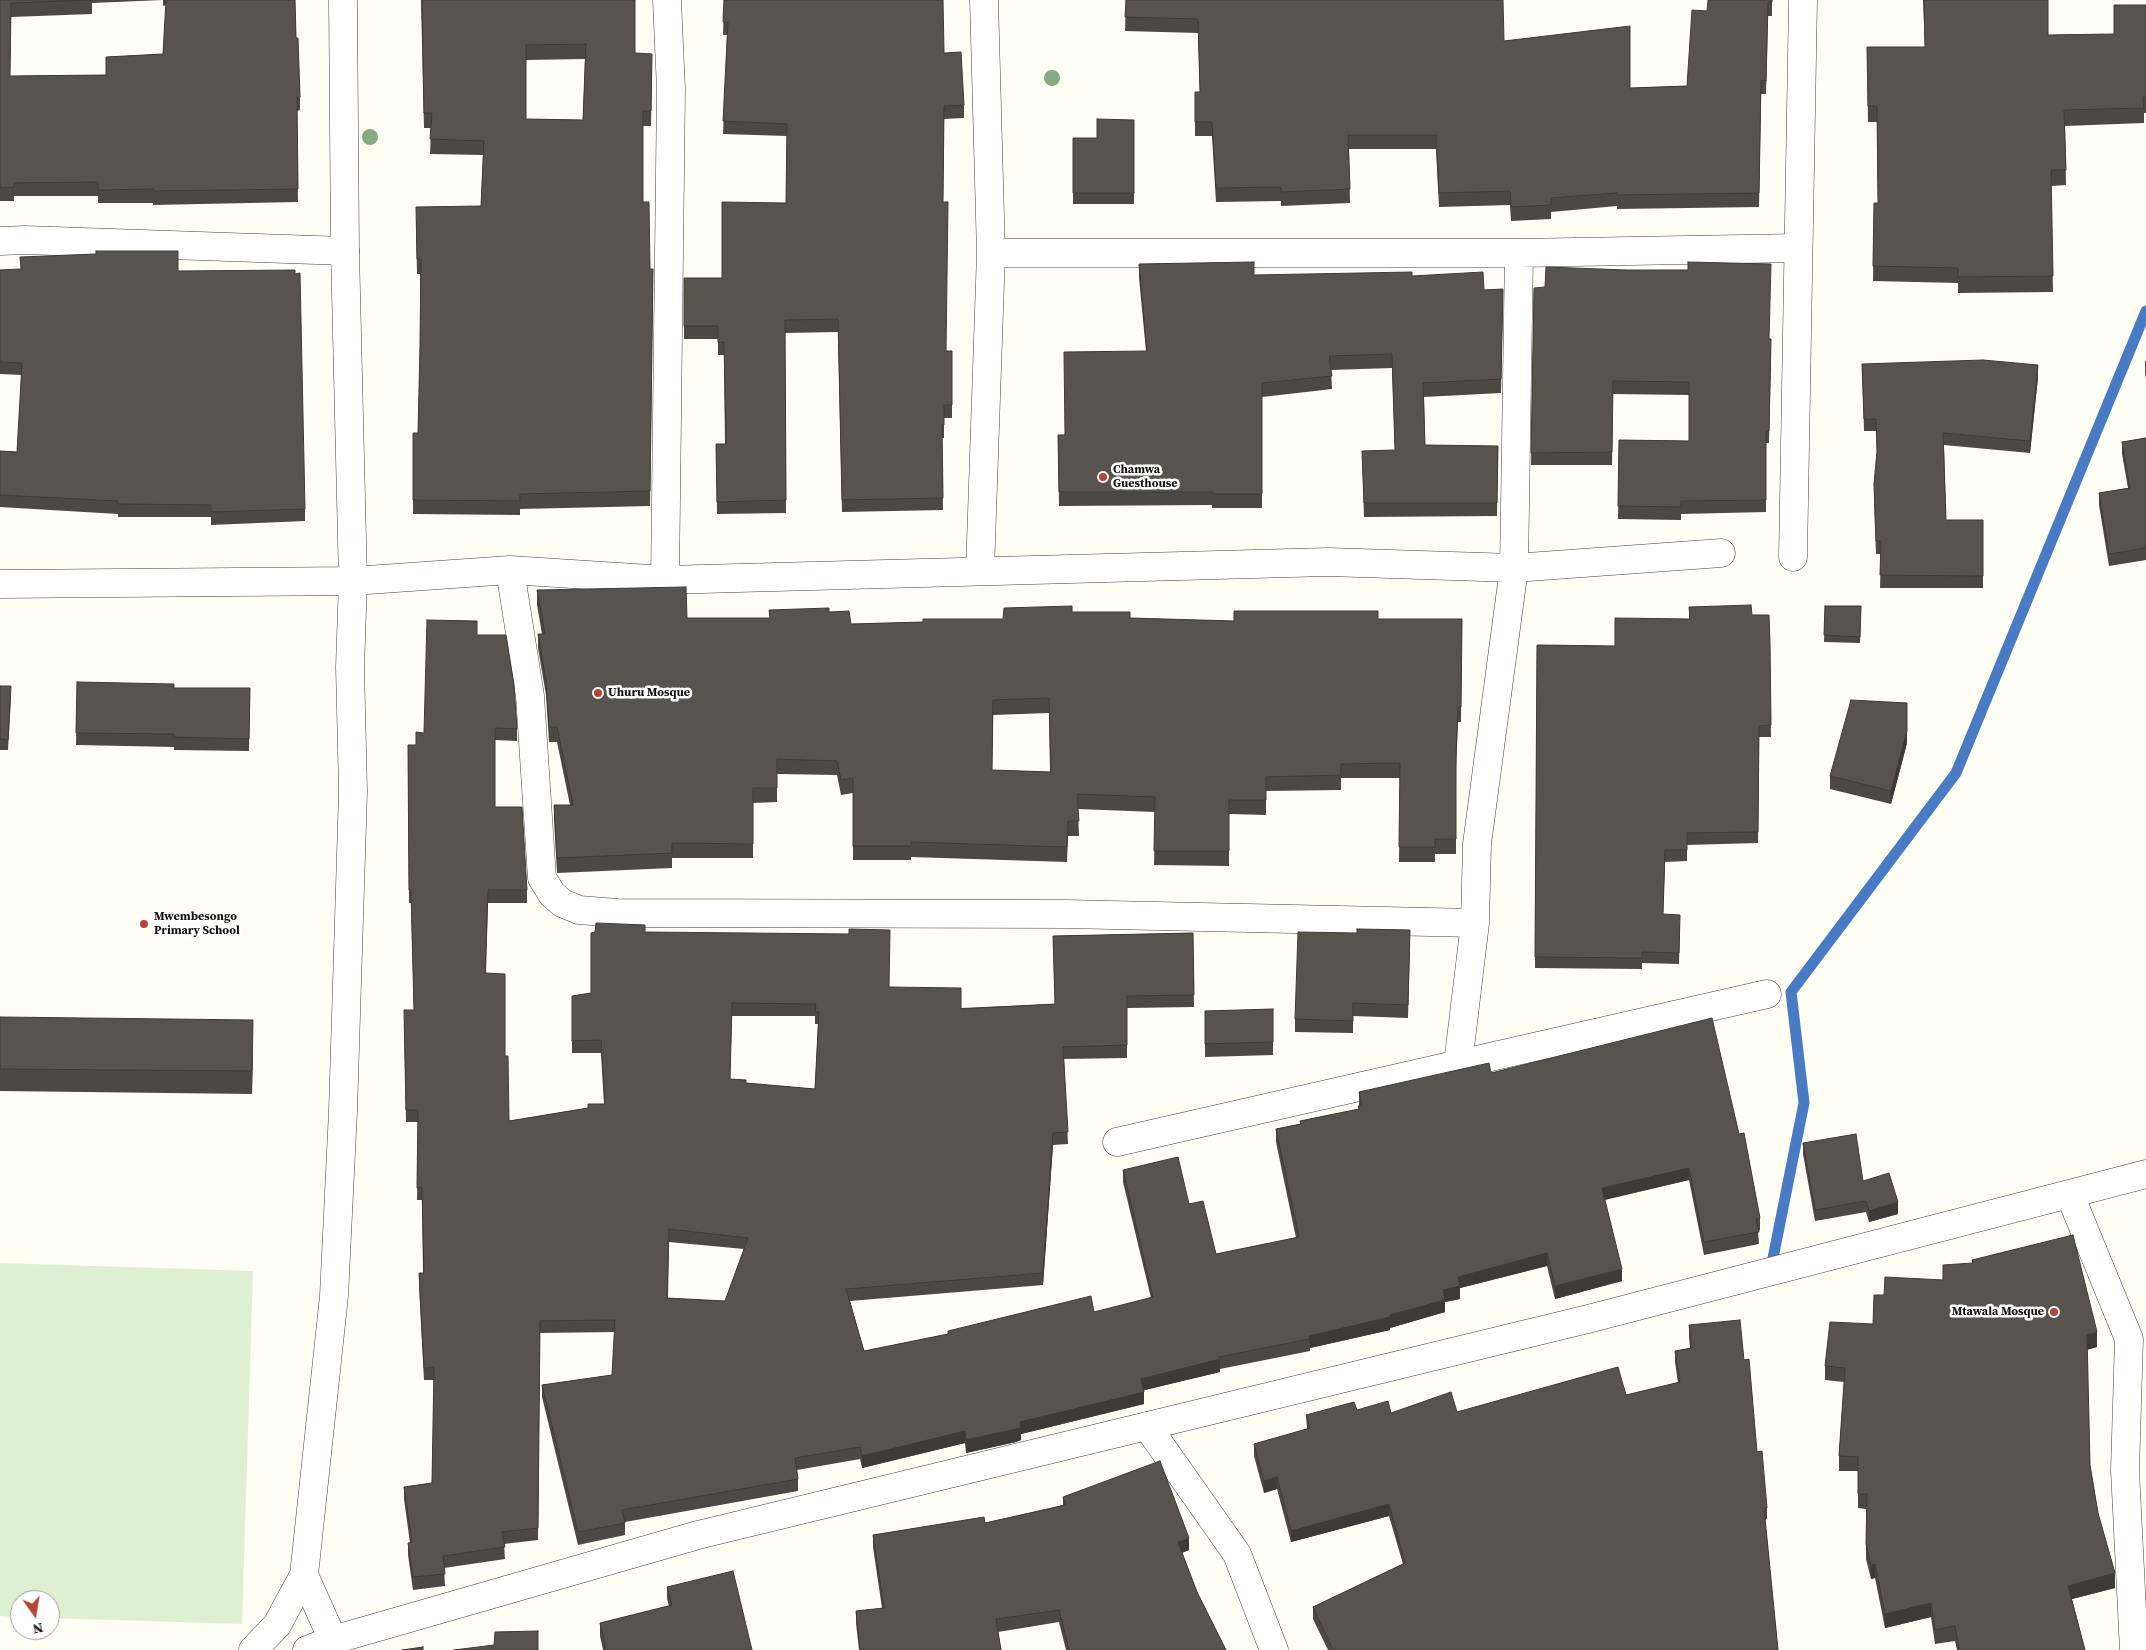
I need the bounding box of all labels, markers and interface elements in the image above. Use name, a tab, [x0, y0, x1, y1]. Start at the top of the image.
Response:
place label: Chamwa Guesthouse	[1113, 463, 1177, 491]
marker: Chamwa Guesthouse	[1097, 471, 1109, 483]
place label: Uhuru Mosque	[608, 686, 690, 700]
marker: Uhuru Mosque	[592, 687, 604, 699]
place label: Mwembesongo Primary School	[154, 910, 240, 938]
marker: Mwembesongo Primary School	[138, 918, 150, 930]
place label: Mtawala Mosque	[1952, 1305, 2044, 1319]
marker: Mtawala Mosque	[2048, 1306, 2060, 1318]
north arrow	[10, 1590, 60, 1640]
text: N	[31, 1618, 45, 1640]

